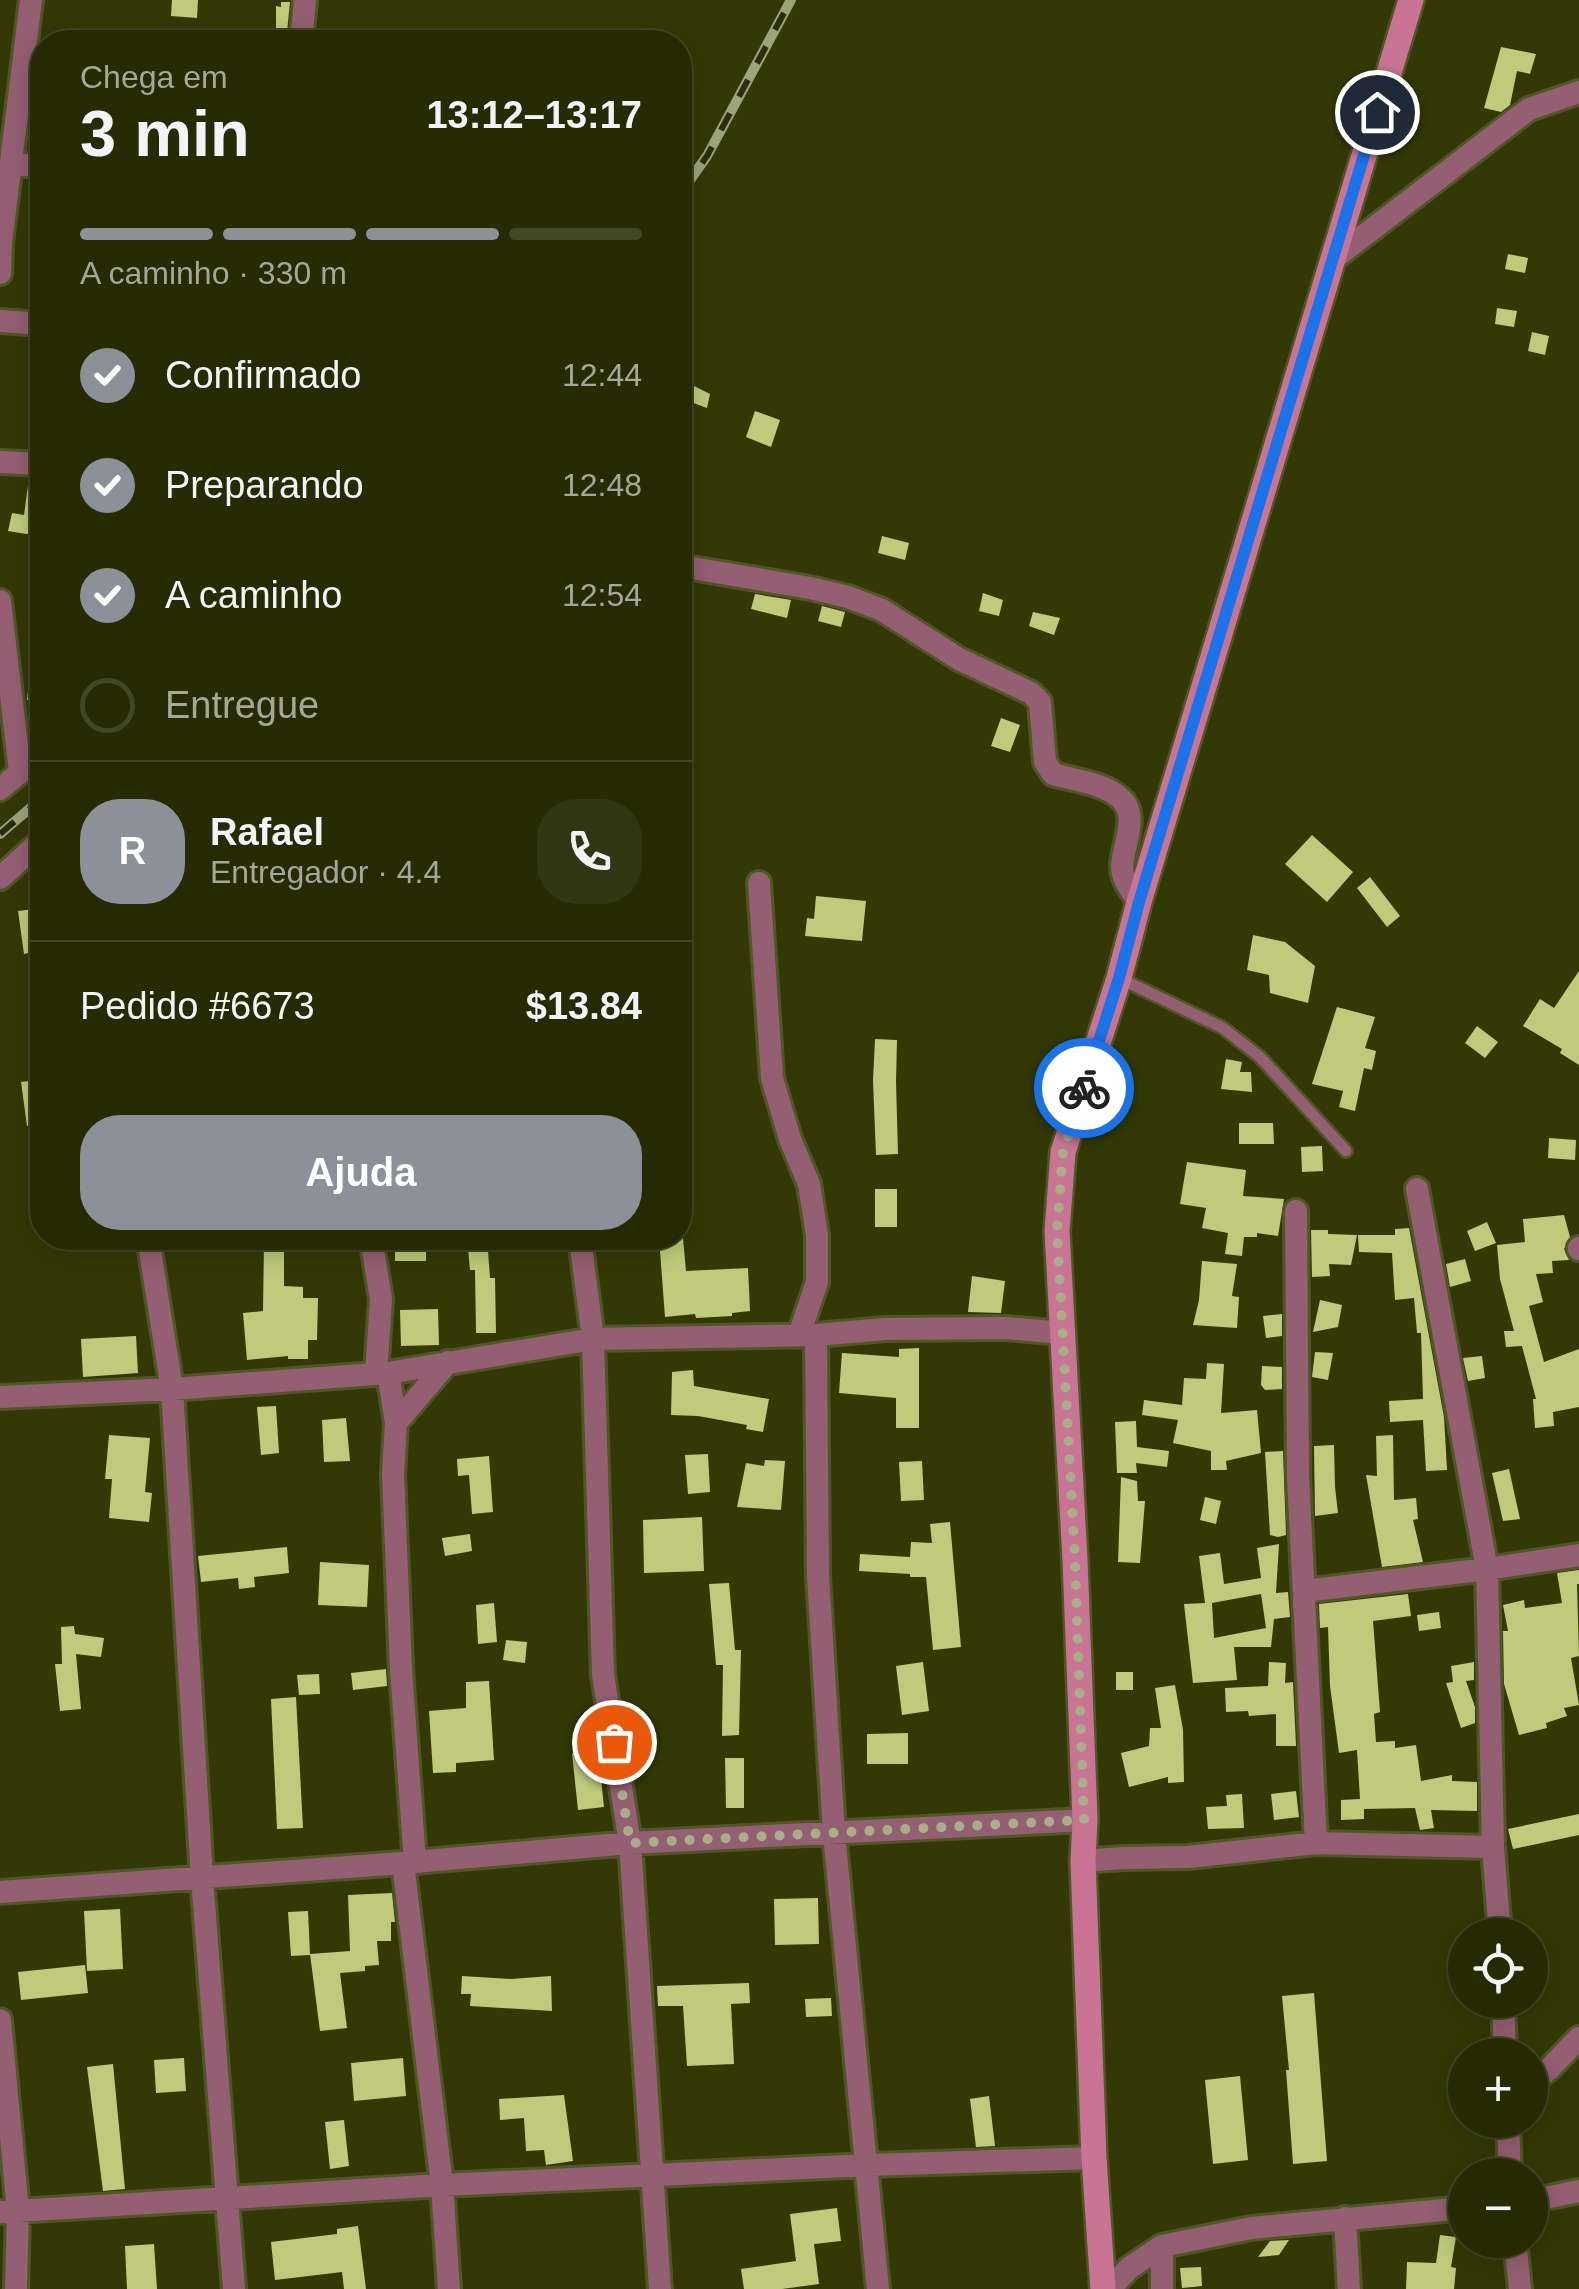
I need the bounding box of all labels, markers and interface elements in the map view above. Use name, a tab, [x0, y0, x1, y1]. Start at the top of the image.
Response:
text: Chega em	[80, 59, 228, 95]
pin	[1335, 70, 1420, 155]
icon: home	[1350, 85, 1405, 140]
text: 13:12–13:17	[426, 94, 642, 136]
text: 3 min	[80, 97, 250, 170]
text: A caminho · 330 m	[80, 255, 347, 291]
icon: check	[80, 348, 135, 403]
text: Confirmado	[165, 354, 361, 396]
text: 12:44	[562, 357, 642, 393]
icon: check	[80, 458, 135, 513]
text: Preparando	[165, 464, 364, 506]
text: 12:48	[562, 467, 642, 503]
icon: check	[80, 568, 135, 623]
text: A caminho	[165, 574, 342, 616]
text: 12:54	[562, 577, 642, 613]
text: Entregue	[165, 684, 319, 726]
button: phone	[537, 799, 642, 904]
text: Rafael	[210, 811, 324, 853]
text: R	[119, 830, 146, 872]
text: Entregador · 4.4	[210, 854, 441, 890]
text: Pedido #6673	[80, 985, 315, 1027]
text: $13.84	[526, 985, 642, 1027]
courier	[1034, 1038, 1134, 1138]
icon: bike	[1057, 1061, 1112, 1116]
button: Ajuda	[80, 1115, 642, 1230]
pin	[572, 1700, 657, 1785]
icon: bag	[587, 1715, 642, 1770]
map controls	[1448, 1918, 1548, 2258]
button: locate	[1448, 1918, 1548, 2018]
button: +	[1448, 2038, 1548, 2138]
button: −	[1448, 2158, 1548, 2258]

